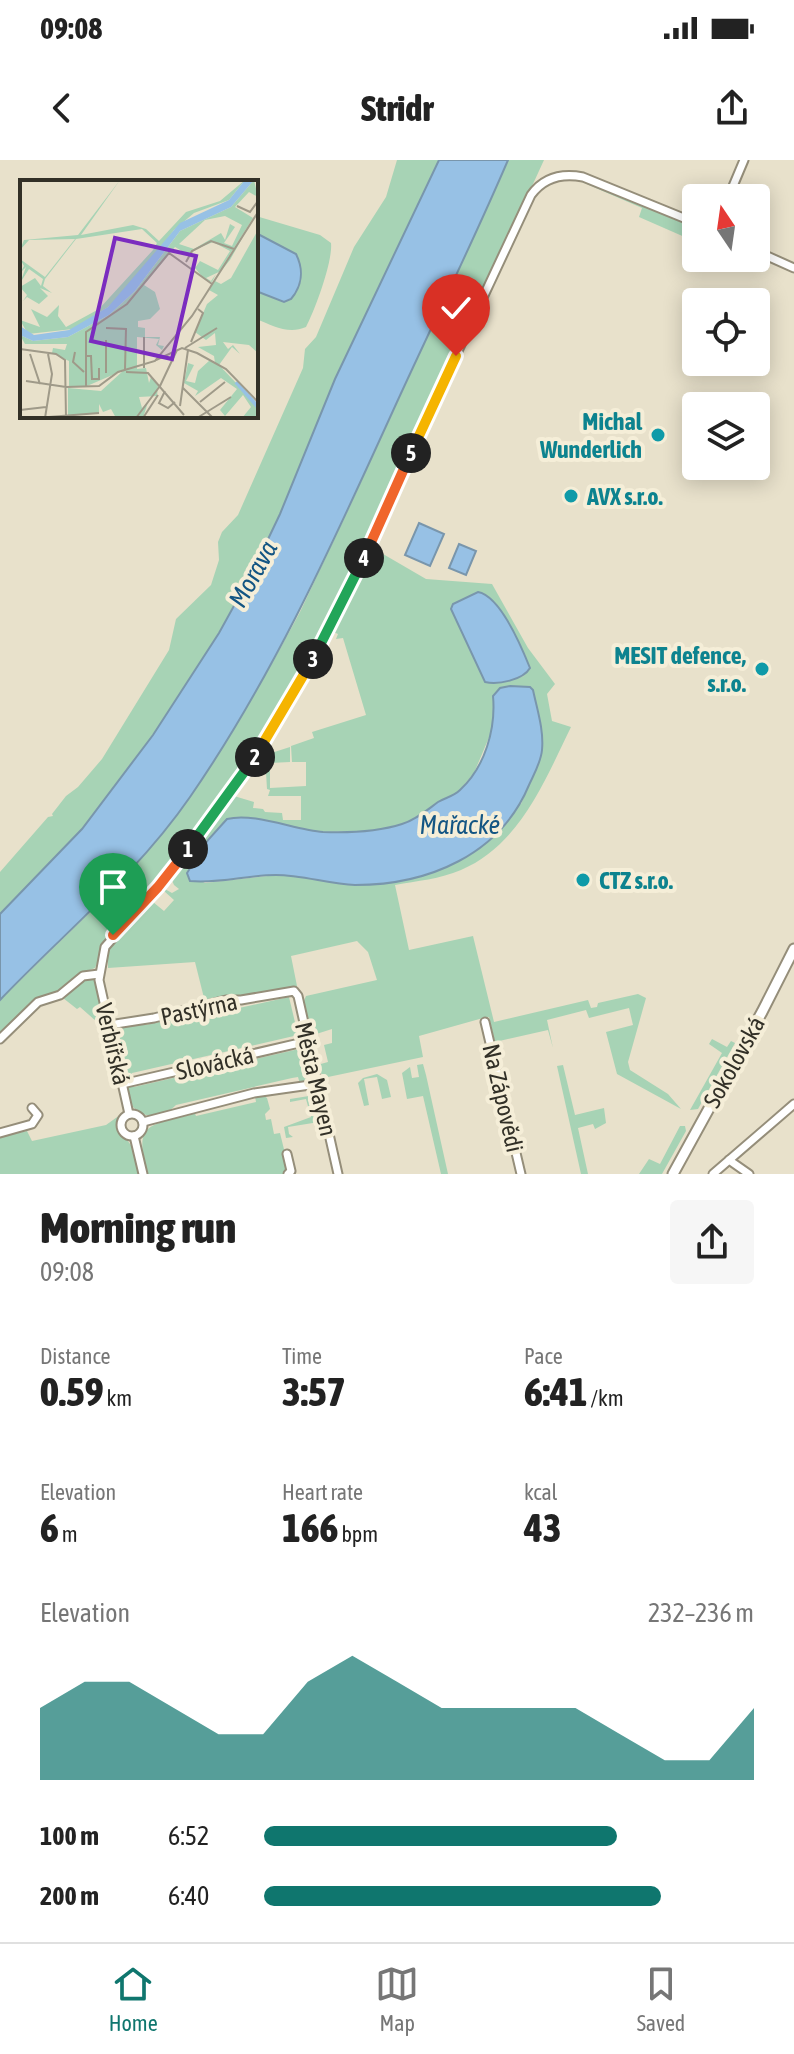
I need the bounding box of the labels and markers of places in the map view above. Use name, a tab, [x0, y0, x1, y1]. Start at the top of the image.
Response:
pin	[422, 274, 490, 356]
place label: Michal Wunderlich	[539, 408, 643, 463]
marker: Michal Wunderlich	[649, 426, 667, 444]
pin: 5	[391, 433, 431, 473]
place label: AVX s.r.o.	[586, 483, 663, 510]
marker: AVX s.r.o.	[562, 487, 580, 505]
pin: 4	[344, 538, 384, 578]
pin: 3	[293, 639, 333, 679]
place label: MESIT defence, s.r.o.	[614, 642, 746, 697]
marker: MESIT defence, s.r.o.	[753, 660, 771, 678]
pin: 2	[235, 737, 275, 777]
pin: 1	[168, 829, 208, 869]
pin	[79, 853, 147, 935]
place label: CTZ s.r.o.	[599, 867, 673, 894]
marker: CTZ s.r.o.	[574, 871, 592, 889]

